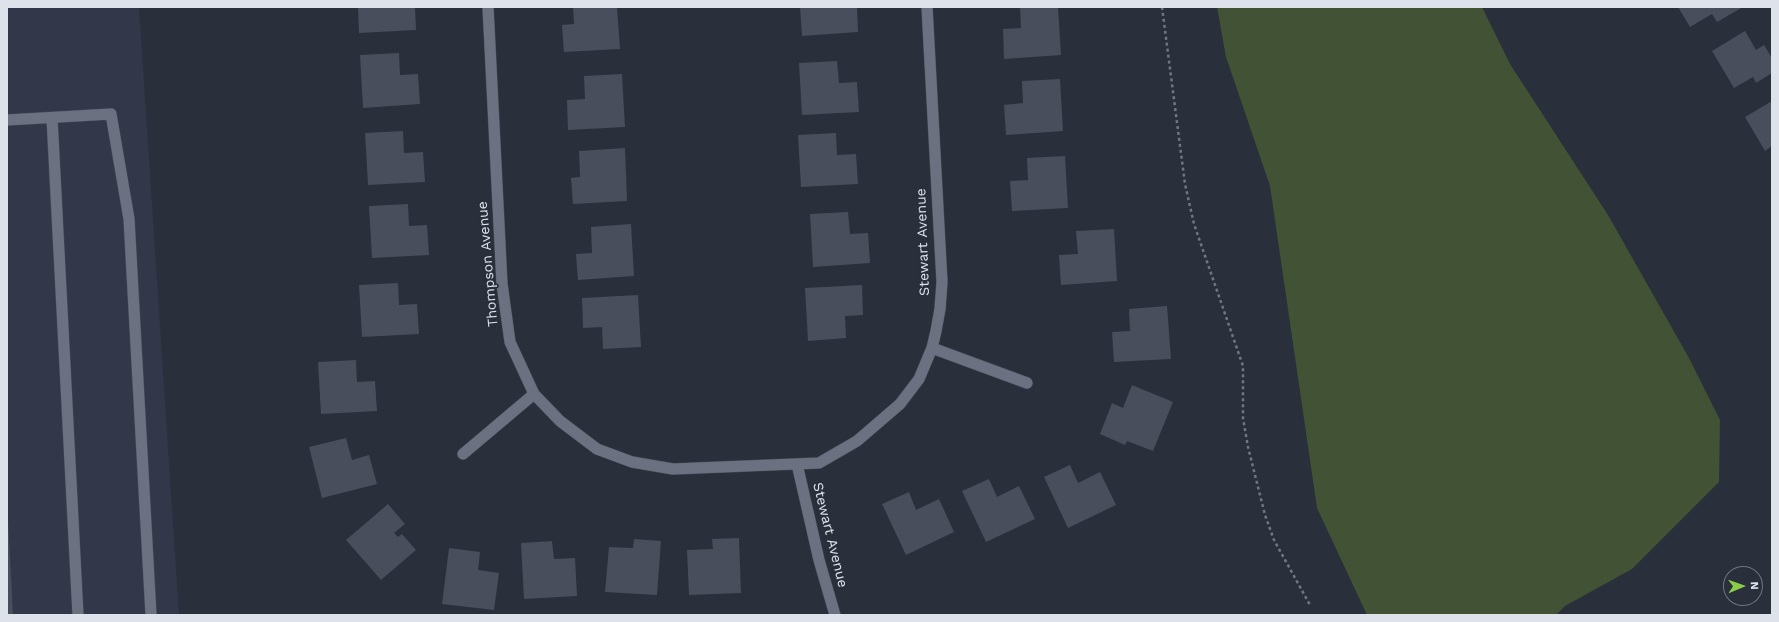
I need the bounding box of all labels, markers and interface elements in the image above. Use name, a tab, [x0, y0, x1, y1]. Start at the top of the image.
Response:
street label: Stewart Avenue	[913, 188, 933, 296]
street label: Thompson Avenue	[474, 200, 502, 328]
street label: Stewart Avenue	[809, 481, 851, 589]
north arrow	[1723, 566, 1763, 606]
text: N	[1748, 581, 1761, 590]

